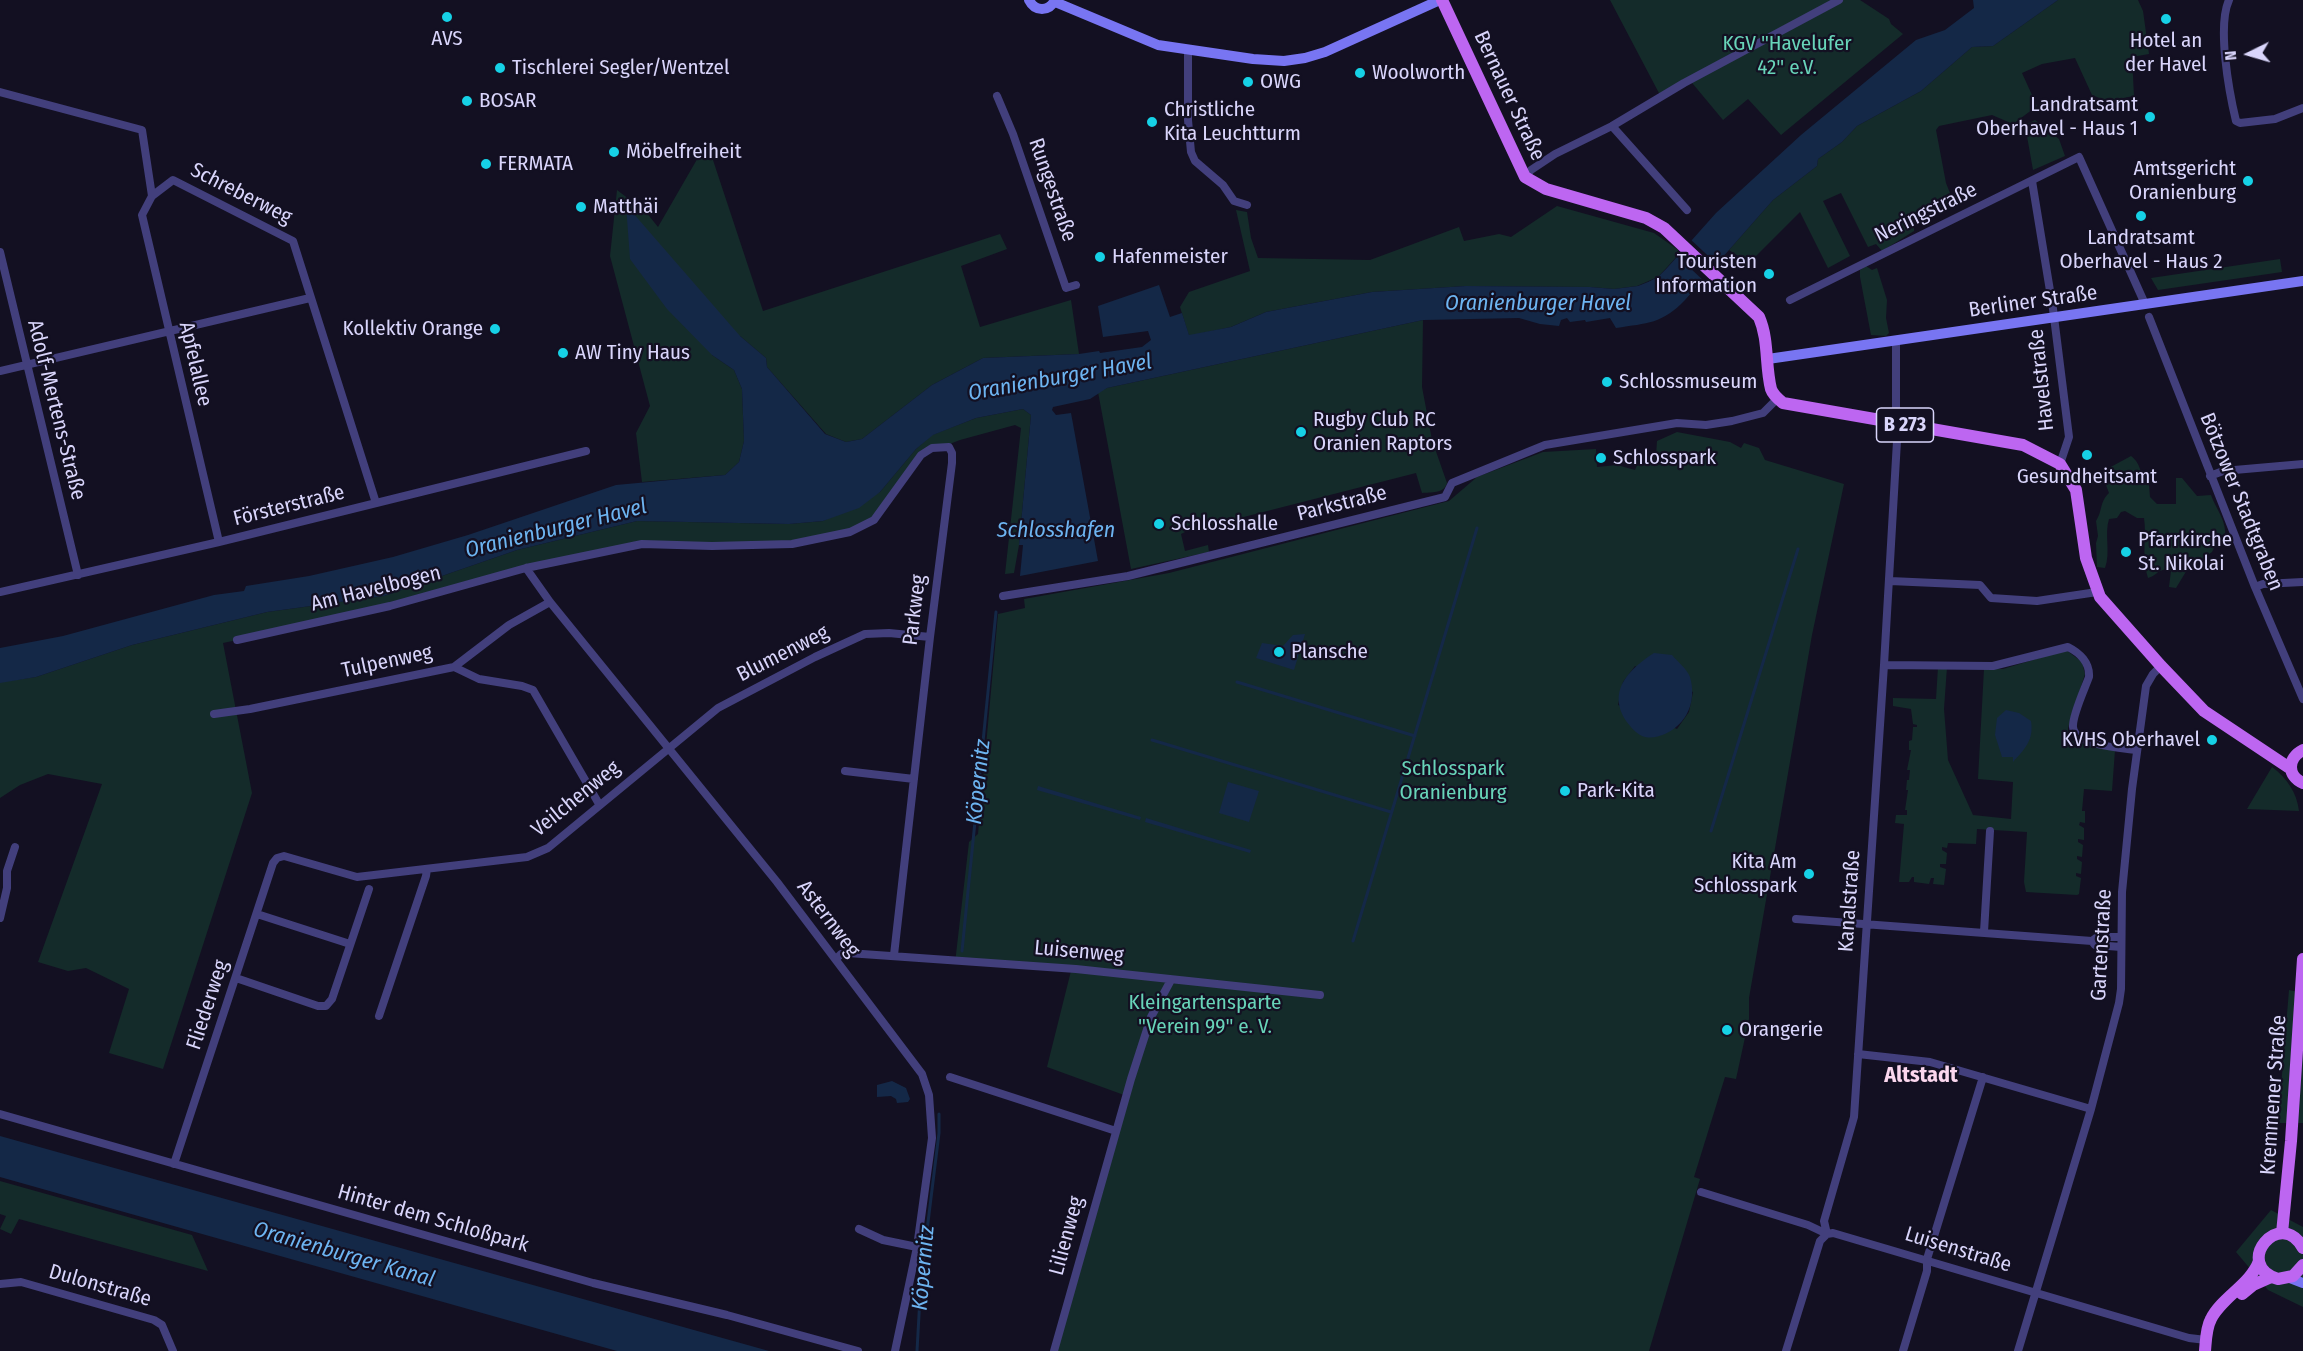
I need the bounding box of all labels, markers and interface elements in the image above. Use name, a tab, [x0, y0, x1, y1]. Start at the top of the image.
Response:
marker: AVS	[440, 10, 454, 24]
marker: Hotel an der Havel	[2159, 12, 2173, 26]
north arrow	[2219, 24, 2279, 84]
place label: AVS	[431, 26, 463, 52]
street label: Bernauer Straße	[1468, 27, 1550, 165]
place label: Hotel an der Havel	[2125, 28, 2207, 78]
park label: KGV "Havelufer 42" e.V.	[1722, 31, 1852, 81]
text: N	[2221, 50, 2240, 61]
place label: Tischlerei Segler/Wentzel	[512, 55, 729, 81]
place label: Woolworth	[1372, 60, 1465, 86]
marker: Tischlerei Segler/Wentzel	[493, 61, 507, 75]
marker: Woolworth	[1353, 66, 1367, 80]
place label: OWG	[1260, 69, 1301, 95]
marker: OWG	[1241, 75, 1255, 89]
place label: BOSAR	[479, 88, 536, 114]
place label: Landratsamt Oberhavel - Haus 1	[1976, 92, 2138, 142]
marker: BOSAR	[460, 94, 474, 108]
place label: Christliche Kita Leuchtturm	[1164, 97, 1301, 147]
marker: Landratsamt Oberhavel - Haus 1	[2143, 110, 2157, 124]
marker: Christliche Kita Leuchtturm	[1145, 115, 1159, 129]
street label: Rungestraße	[1023, 135, 1081, 245]
place label: Möbelfreiheit	[626, 139, 741, 165]
marker: Möbelfreiheit	[607, 145, 621, 159]
place label: FERMATA	[498, 151, 573, 177]
place label: Amtsgericht Oranienburg	[2129, 156, 2236, 206]
marker: FERMATA	[479, 157, 493, 171]
street label: Schreberweg	[186, 158, 296, 230]
marker: Amtsgericht Oranienburg	[2241, 174, 2255, 188]
street label: Neringstraße	[1871, 177, 1981, 249]
place label: Matthäi	[593, 194, 659, 220]
marker: Matthäi	[574, 200, 588, 214]
marker: Landratsamt Oberhavel - Haus 2	[2134, 209, 2148, 223]
place label: Landratsamt Oberhavel - Haus 2	[2059, 225, 2223, 275]
place label: Hafenmeister	[1112, 244, 1228, 270]
place label: Touristen Information	[1655, 249, 1757, 299]
marker: Hafenmeister	[1093, 250, 1107, 264]
marker: Touristen Information	[1762, 267, 1776, 281]
street label: Berliner Straße	[1967, 281, 2099, 323]
water label: Oranienburger Havel	[1445, 291, 1631, 317]
place label: Kollektiv Orange	[342, 316, 483, 342]
street label: Adolf-Mertens-Straße	[21, 317, 91, 503]
street label: Apfelallee	[173, 319, 217, 409]
marker: Kollektiv Orange	[488, 322, 502, 336]
street label: Havelstraße	[2024, 328, 2060, 432]
place label: AW Tiny Haus	[575, 340, 690, 366]
marker: AW Tiny Haus	[556, 346, 570, 360]
water label: Oranienburger Havel	[966, 349, 1154, 407]
place label: Schlossmuseum	[1619, 369, 1757, 395]
marker: Schlossmuseum	[1600, 375, 1614, 389]
place label: Rugby Club RC Oranien Raptors	[1313, 407, 1452, 457]
road number: B 273	[1876, 408, 1934, 442]
street label: Bötzower Stadtgraben	[2194, 409, 2288, 595]
marker: Rugby Club RC Oranien Raptors	[1294, 425, 1308, 439]
place label: Schlosspark	[1613, 445, 1716, 471]
marker: Gesundheitsamt	[2080, 448, 2094, 462]
marker: Schlosspark	[1594, 451, 1608, 465]
place label: Gesundheitsamt	[2017, 464, 2157, 490]
street label: Försterstraße	[231, 480, 347, 532]
street label: Parkstraße	[1295, 481, 1389, 527]
water label: Oranienburger Havel	[462, 494, 650, 564]
place label: Schlosshalle	[1171, 511, 1278, 537]
marker: Schlosshalle	[1152, 517, 1166, 531]
water label: Schlosshafen	[997, 518, 1115, 544]
place label: Pfarrkirche St. Nikolai	[2138, 527, 2232, 577]
marker: Pfarrkirche St. Nikolai	[2119, 545, 2133, 559]
street label: Am Havelbogen	[308, 561, 444, 617]
street label: Parkweg	[898, 573, 932, 647]
street label: Blumenweg	[733, 620, 833, 688]
place label: Plansche	[1291, 639, 1368, 665]
street label: Tulpenweg	[339, 640, 435, 684]
marker: Plansche	[1272, 645, 1286, 659]
place label: KVHS Oberhavel	[2062, 727, 2200, 753]
marker: KVHS Oberhavel	[2205, 733, 2219, 747]
water label: Köpernitz	[961, 738, 997, 826]
street label: Veilchenweg	[527, 756, 625, 842]
park label: Schlosspark Oranienburg	[1399, 756, 1507, 806]
place label: Park-Kita	[1577, 778, 1655, 804]
marker: Park-Kita	[1558, 784, 1572, 798]
place label: Kita Am Schlosspark	[1694, 849, 1797, 899]
street label: Kanalstraße	[1834, 849, 1866, 953]
marker: Kita Am Schlosspark	[1802, 867, 1816, 881]
street label: Asternweg	[791, 876, 865, 962]
street label: Gartenstraße	[2086, 888, 2118, 1002]
street label: Luisenweg	[1033, 936, 1125, 968]
street label: Fliederweg	[182, 957, 234, 1053]
park label: Kleingartensparte "Verein 99" e. V.	[1129, 990, 1281, 1040]
street label: Kremmener Straße	[2256, 1014, 2292, 1176]
place label: Orangerie	[1739, 1017, 1823, 1043]
marker: Orangerie	[1720, 1023, 1734, 1037]
district label: Altstadt	[1884, 1063, 1958, 1089]
street label: Hinter dem Schloßpark	[335, 1180, 531, 1258]
street label: Lilienweg	[1044, 1194, 1090, 1278]
water label: Oranienburger Kanal	[250, 1217, 438, 1293]
street label: Luisenstraße	[1902, 1222, 2014, 1278]
water label: Köpernitz	[907, 1224, 941, 1312]
street label: Dulonstraße	[46, 1259, 154, 1313]

